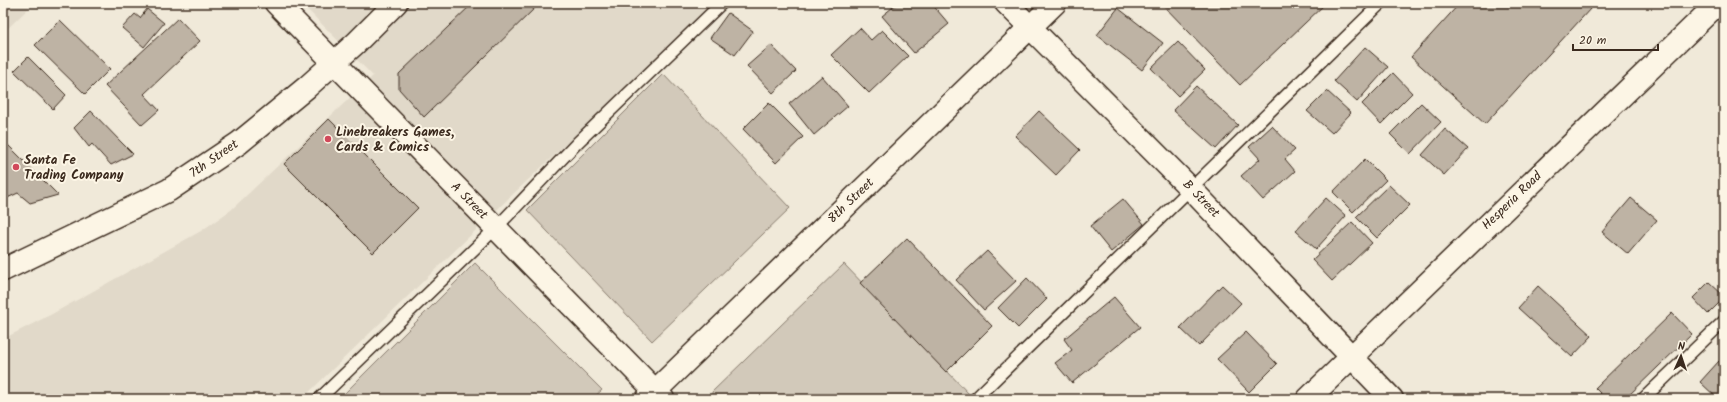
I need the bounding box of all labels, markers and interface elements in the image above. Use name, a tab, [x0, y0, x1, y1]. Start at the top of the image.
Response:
scale bar	[1573, 26, 1658, 52]
text: 20 m	[1579, 31, 1607, 50]
place label: Linebreakers Games, Cards & Comics	[336, 122, 454, 158]
street label: 7th Street	[185, 134, 244, 184]
marker: Linebreakers Games, Cards & Comics	[323, 134, 333, 144]
place label: Santa Fe Trading Company	[24, 150, 124, 186]
marker: Santa Fe Trading Company	[11, 162, 21, 172]
street label: Hesperia Road	[1477, 166, 1547, 235]
street label: 8th Street	[823, 173, 880, 229]
street label: B Street	[1177, 175, 1225, 224]
street label: A Street	[445, 177, 493, 225]
north arrow	[1661, 336, 1701, 376]
text: N	[1678, 338, 1685, 356]

